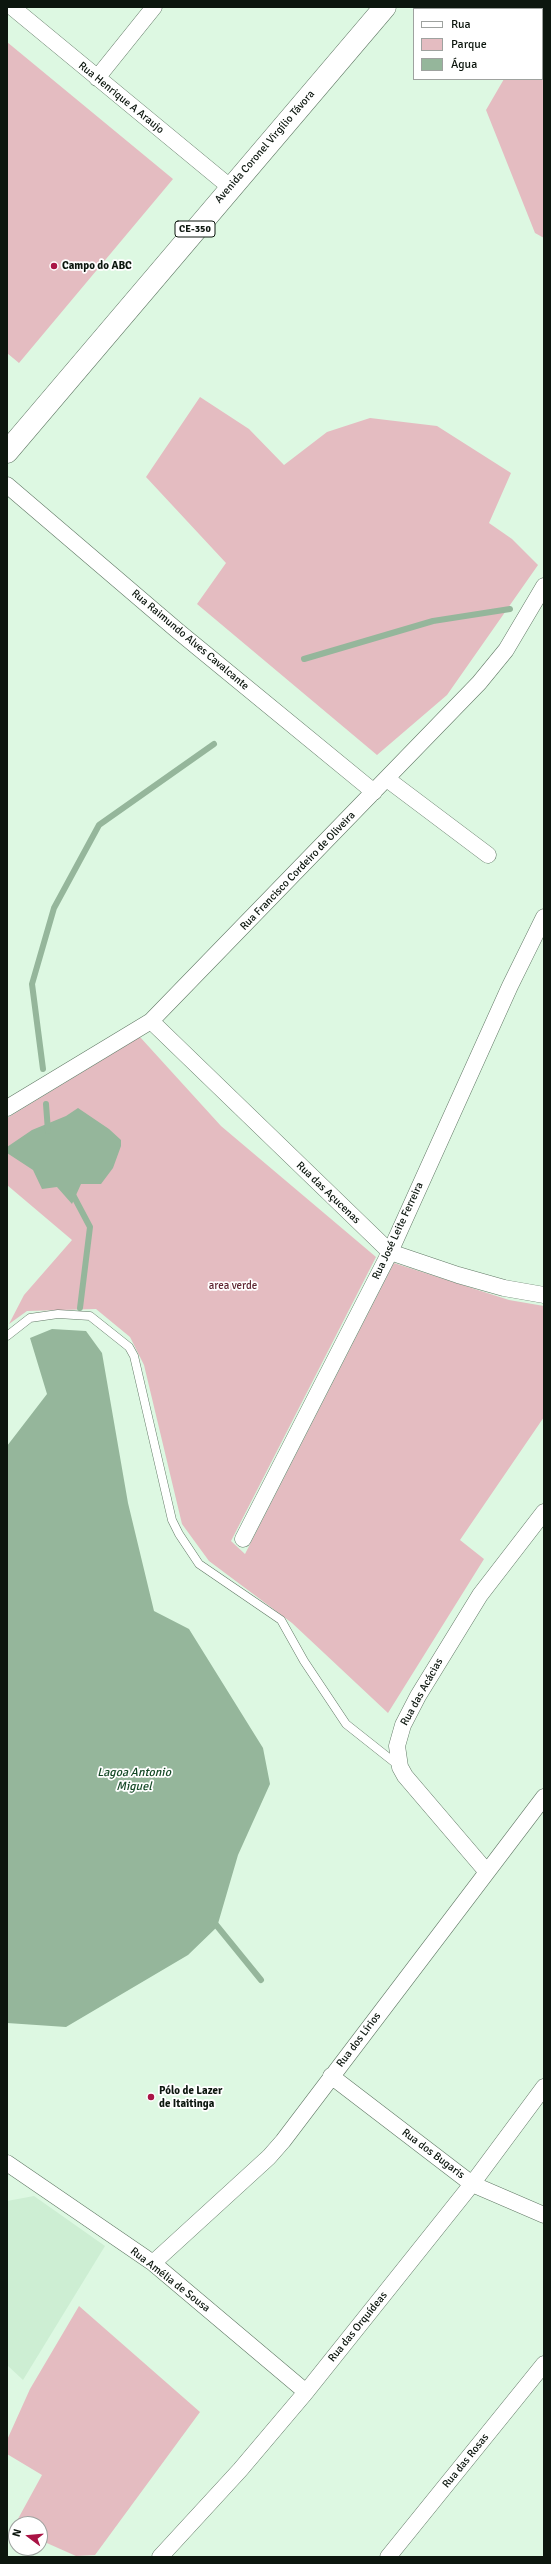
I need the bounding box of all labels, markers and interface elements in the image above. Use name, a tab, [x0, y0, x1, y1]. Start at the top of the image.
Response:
legend	[413, 8, 543, 80]
text: Rua	[451, 17, 471, 32]
text: Parque	[451, 37, 487, 52]
text: Água	[451, 57, 477, 72]
street label: Rua Henrique A Araujo	[75, 59, 167, 137]
street label: Avenida Coronel Virgílio Távora	[212, 88, 318, 206]
road number: CE-350	[175, 221, 215, 237]
place label: Campo do ABC	[62, 259, 132, 273]
marker: Campo do ABC	[49, 261, 59, 271]
street label: Rua Raimundo Alves Cavalcante	[129, 587, 251, 693]
street label: Rua Francisco Cordeiro de Oliveira	[238, 809, 358, 933]
street label: Rua das Açucenas	[293, 1159, 363, 1227]
street label: Rua José Leite Ferreira	[370, 1180, 426, 1282]
park label: area verde	[209, 1279, 257, 1293]
street label: Rua das Acácias	[398, 1656, 446, 1728]
water label: Lagoa Antonio Miguel	[97, 1766, 171, 1794]
street label: Rua dos Lírios	[334, 2010, 384, 2070]
place label: Pólo de Lazer de Itaitinga	[159, 2084, 222, 2110]
marker: Pólo de Lazer de Itaitinga	[146, 2092, 156, 2102]
street label: Rua dos Bugaris	[399, 2126, 467, 2182]
street label: Rua Amélia de Sousa	[128, 2245, 212, 2315]
street label: Rua das Orquídeas	[326, 2289, 390, 2365]
street label: Rua das Rosas	[440, 2431, 492, 2491]
north arrow	[8, 2516, 48, 2556]
text: N	[10, 2527, 24, 2538]

